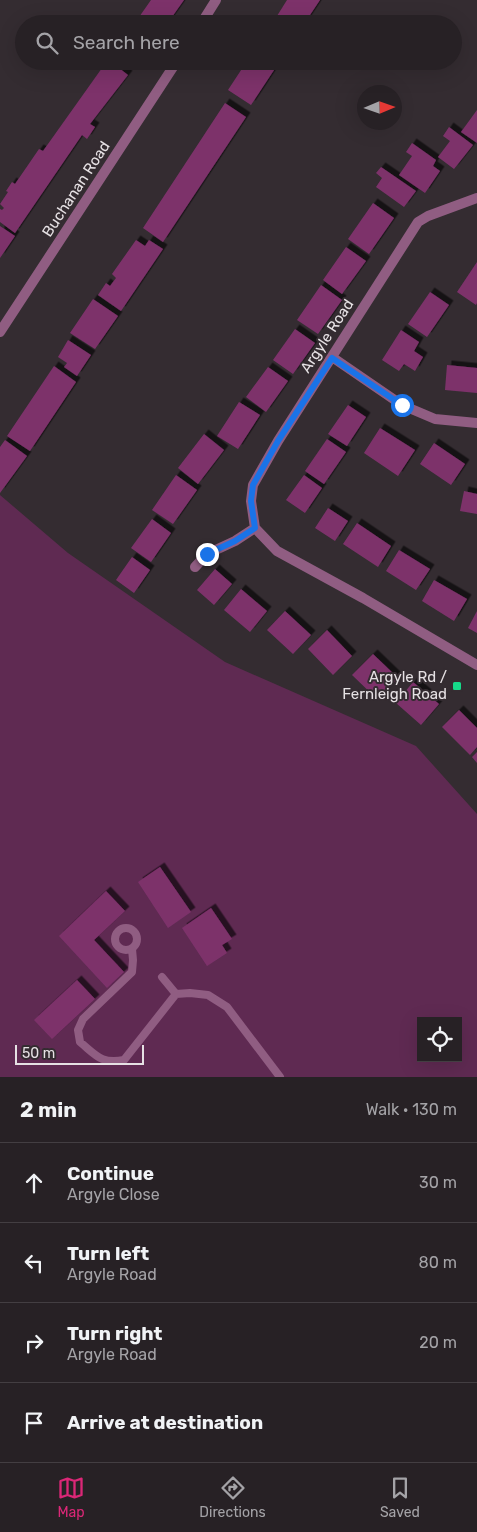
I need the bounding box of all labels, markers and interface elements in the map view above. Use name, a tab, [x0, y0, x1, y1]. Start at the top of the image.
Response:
search box	[15, 15, 462, 70]
icon: search	[33, 29, 61, 57]
text: Search here	[73, 31, 180, 54]
north arrow	[357, 85, 402, 130]
street label: Buchanan Road	[38, 138, 114, 240]
street label: Argyle Road	[297, 296, 357, 376]
route start	[391, 394, 414, 417]
route end	[196, 543, 219, 566]
place label: Argyle Rd / Fernleigh Road	[342, 668, 447, 703]
marker: Argyle Rd / Fernleigh Road	[451, 680, 463, 692]
map controls	[417, 1017, 462, 1062]
button: locate	[417, 1017, 462, 1062]
scale bar	[15, 1042, 144, 1065]
text: 50 m	[22, 1045, 55, 1062]
text: 2 min	[20, 1097, 77, 1122]
text: Walk · 130 m	[366, 1100, 457, 1119]
text: Continue	[67, 1162, 154, 1185]
icon: ahead	[20, 1169, 48, 1197]
text: 30 m	[419, 1173, 457, 1192]
text: Argyle Close	[67, 1185, 160, 1204]
text: Turn left	[67, 1242, 149, 1265]
icon: left	[20, 1249, 48, 1277]
text: 80 m	[419, 1253, 457, 1272]
text: Argyle Road	[67, 1265, 157, 1284]
text: Turn right	[67, 1322, 162, 1345]
icon: right	[20, 1329, 48, 1357]
text: 20 m	[419, 1333, 457, 1352]
text: Argyle Road	[67, 1345, 157, 1364]
icon: arrive	[20, 1409, 48, 1437]
text: Arrive at destination	[67, 1411, 263, 1434]
tab: Map	[57, 1474, 85, 1521]
tab: Directions	[199, 1474, 266, 1521]
tab: Saved	[380, 1474, 420, 1521]

